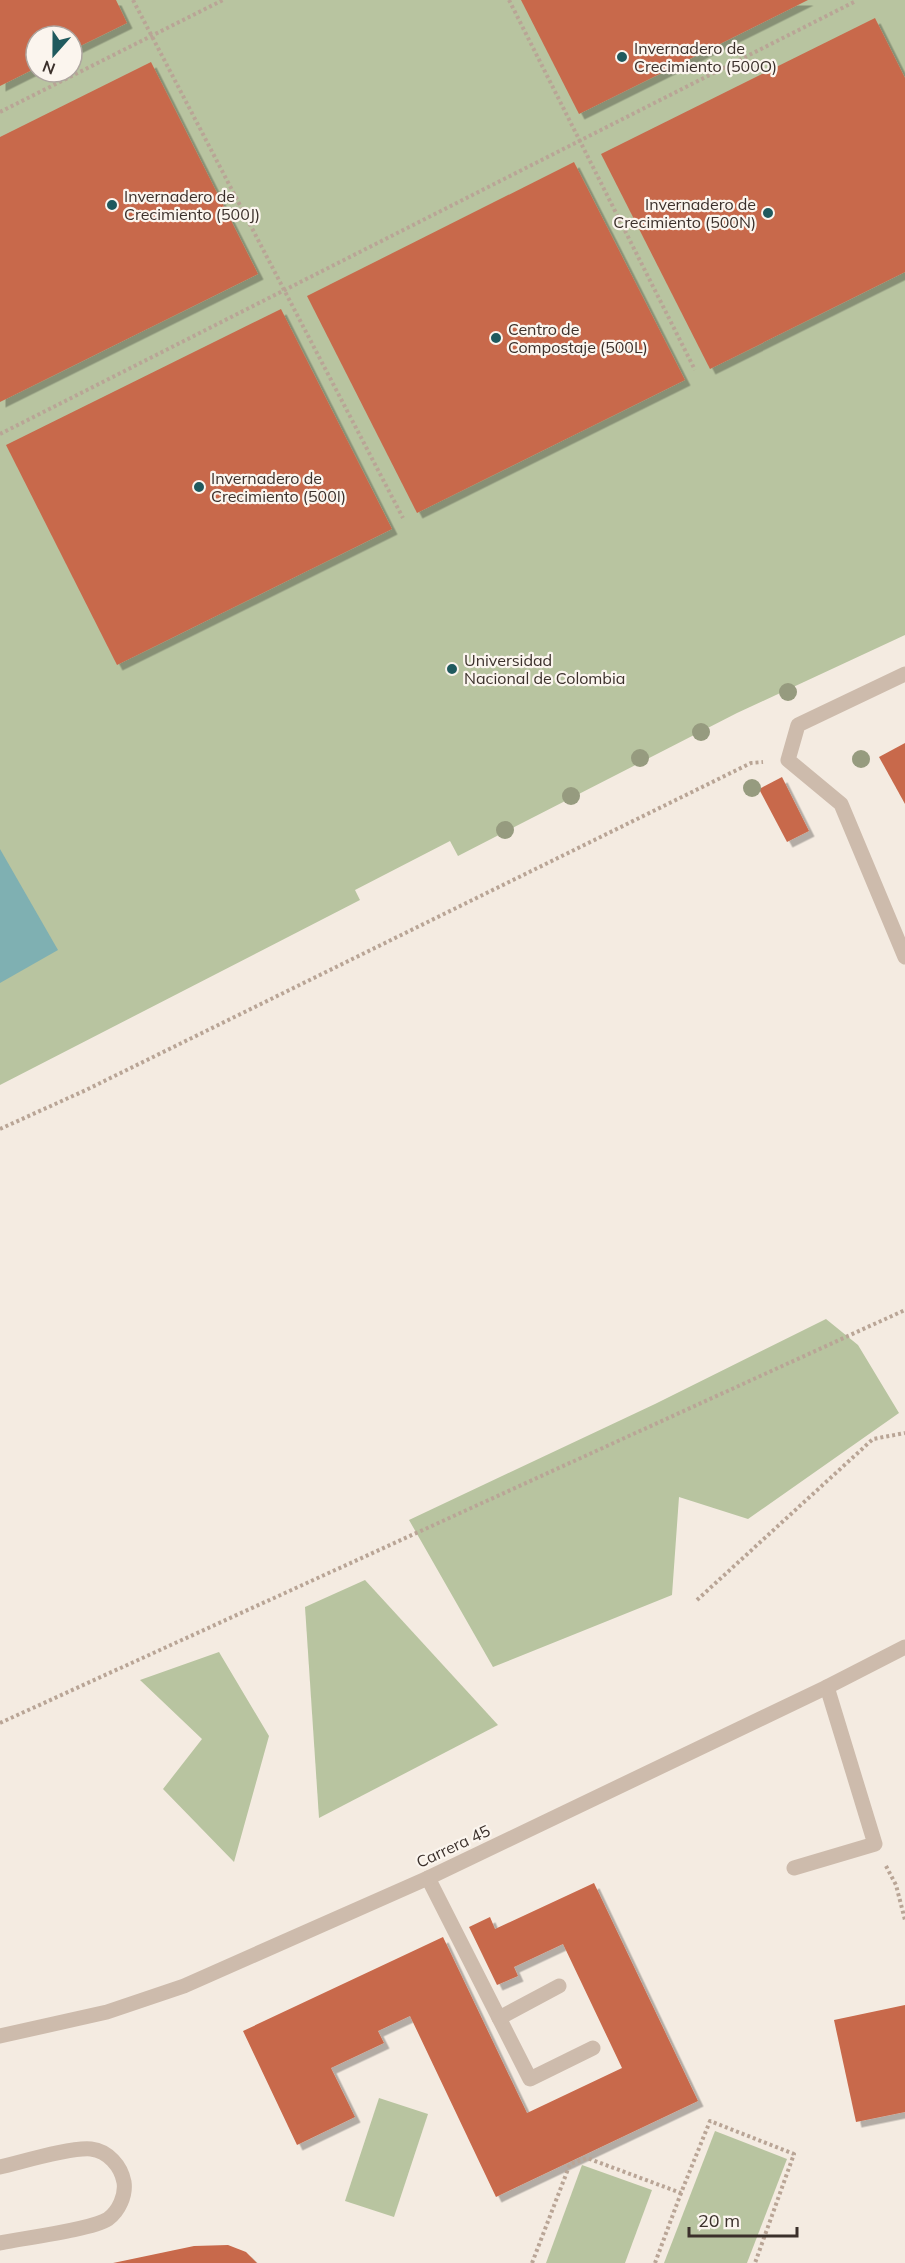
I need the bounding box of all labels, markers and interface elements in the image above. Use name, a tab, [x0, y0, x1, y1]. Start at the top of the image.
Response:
north arrow	[24, 24, 84, 84]
place label: Invernadero de Crecimiento (500O)	[634, 38, 777, 76]
marker: Invernadero de Crecimiento (500O)	[615, 50, 629, 64]
text: N	[39, 57, 58, 80]
place label: Invernadero de Crecimiento (500J)	[124, 186, 260, 224]
place label: Invernadero de Crecimiento (500N)	[613, 194, 756, 232]
marker: Invernadero de Crecimiento (500J)	[105, 198, 119, 212]
marker: Invernadero de Crecimiento (500N)	[761, 206, 775, 220]
place label: Centro de Compostaje (500L)	[508, 319, 648, 357]
marker: Centro de Compostaje (500L)	[489, 331, 503, 345]
place label: Invernadero de Crecimiento (500I)	[211, 468, 346, 506]
marker: Invernadero de Crecimiento (500I)	[192, 480, 206, 494]
place label: Universidad Nacional de Colombia	[464, 650, 625, 688]
marker: Universidad Nacional de Colombia	[445, 662, 459, 676]
street label: Carrera 45	[413, 1820, 493, 1872]
scale bar	[689, 2200, 797, 2238]
text: 20 m	[698, 2209, 740, 2232]

